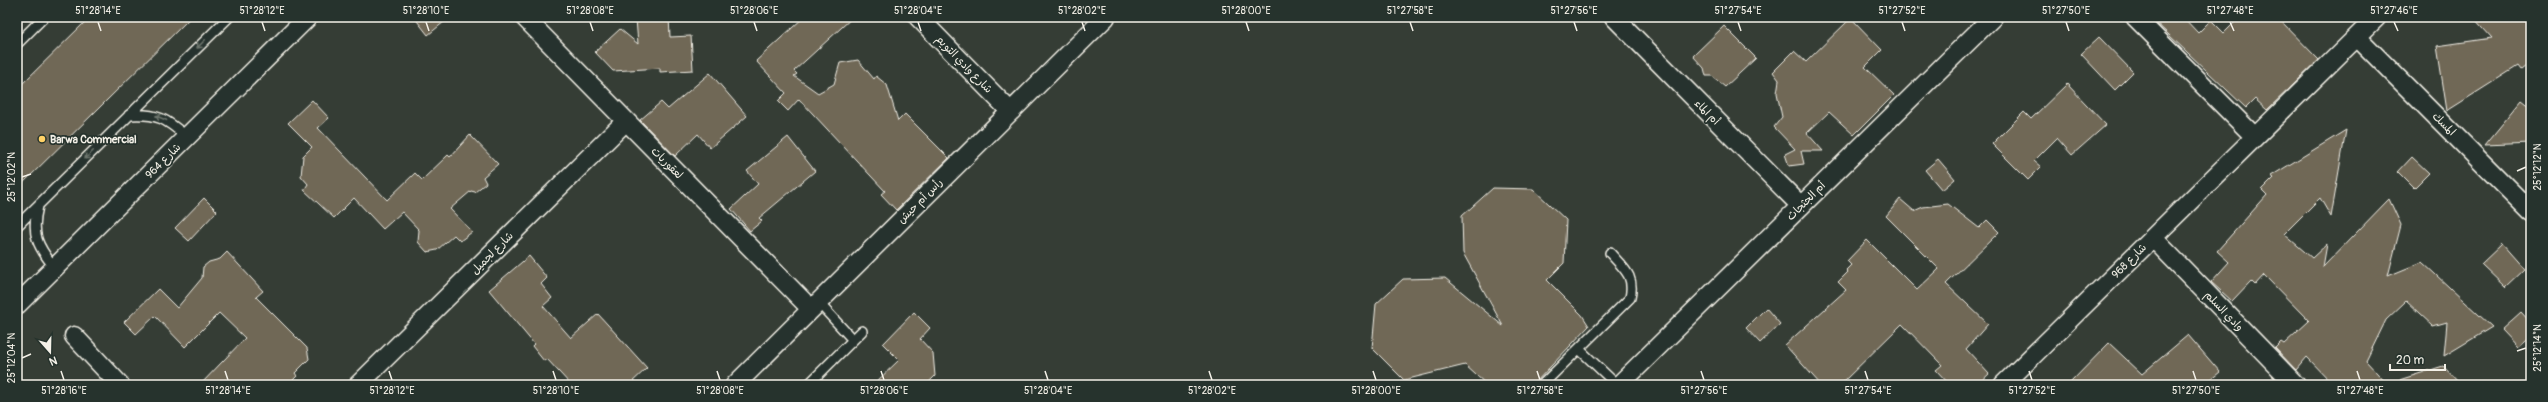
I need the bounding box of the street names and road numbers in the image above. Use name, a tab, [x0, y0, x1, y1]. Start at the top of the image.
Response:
street label: شارع وادي التويم	[932, 32, 995, 97]
street label: أم الماء	[1690, 97, 1723, 129]
street label: المسك	[2430, 110, 2458, 138]
street label: شارع 964	[143, 141, 185, 183]
street label: لعقوريات	[648, 144, 686, 182]
street label: رأس أم حيش	[895, 176, 947, 228]
street label: أم الجثجاث	[1784, 179, 1830, 224]
street label: شارع لجميل	[468, 229, 517, 278]
street label: شارع 968	[2109, 241, 2151, 283]
street label: وادي السلم	[2200, 288, 2246, 335]

